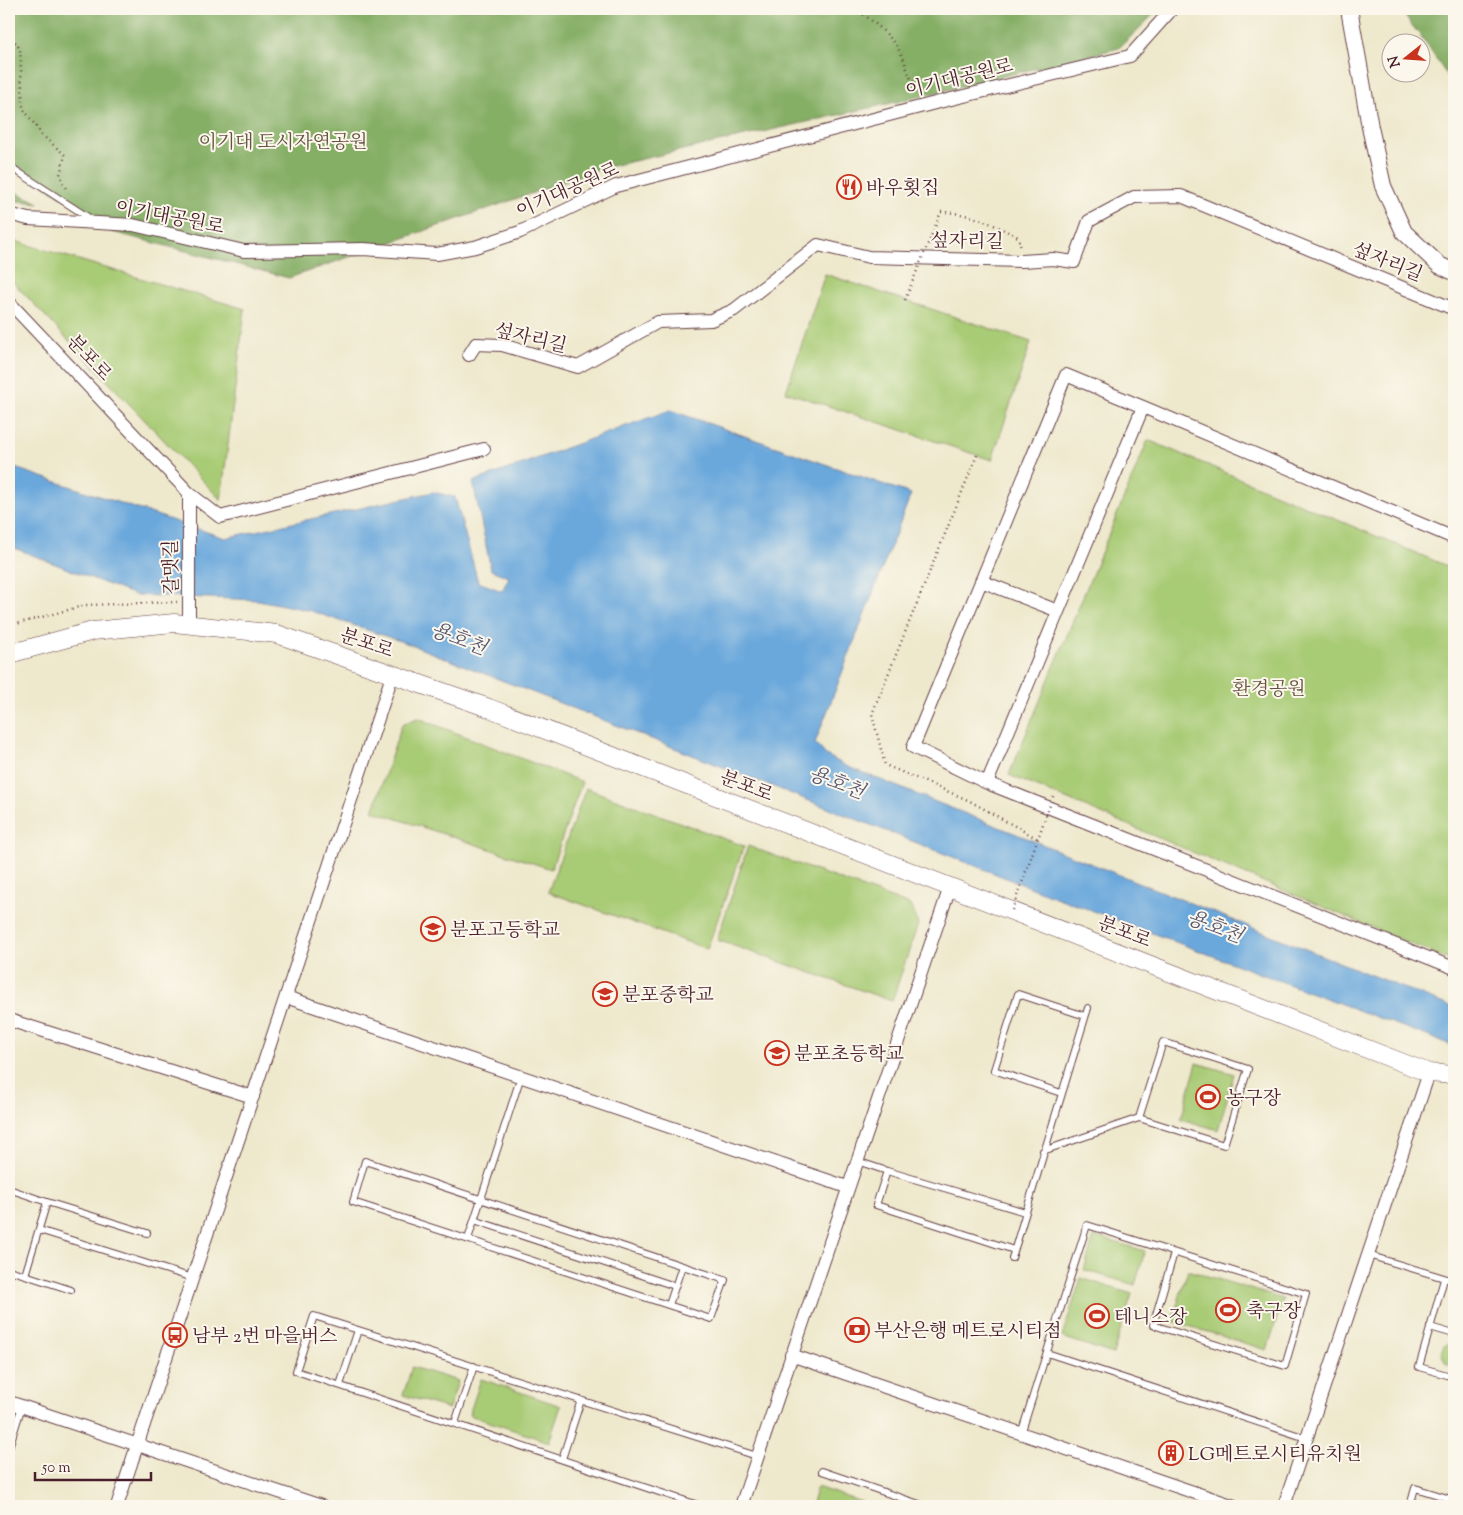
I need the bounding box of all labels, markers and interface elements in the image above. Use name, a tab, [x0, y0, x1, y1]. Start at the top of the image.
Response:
north arrow	[1380, 32, 1430, 82]
street label: 이기대공원로	[903, 53, 1016, 106]
text: N	[1384, 53, 1407, 69]
park label: 이기대 도시자연공원	[198, 130, 368, 157]
street label: 이기대공원로	[512, 157, 624, 226]
restaurant icon: 바우횟집	[836, 174, 862, 200]
place label: 바우횟집	[866, 176, 939, 203]
street label: 이기대공원로	[113, 195, 226, 242]
street label: 섶자리길	[930, 228, 1004, 257]
street label: 섶자리길	[1348, 237, 1426, 290]
street label: 섶자리길	[492, 318, 569, 361]
street label: 분포로	[60, 329, 117, 388]
street label: 갈맷길	[159, 539, 186, 595]
water label: 용호천	[426, 616, 492, 665]
street label: 분포로	[336, 623, 397, 666]
park label: 환경공원	[1232, 677, 1306, 704]
water label: 용호천	[804, 760, 870, 809]
street label: 분포로	[716, 765, 777, 810]
water label: 용호천	[1182, 904, 1248, 953]
street label: 분포로	[1094, 911, 1155, 956]
school or university icon: 분포고등학교	[420, 916, 446, 942]
place label: 분포고등학교	[450, 918, 560, 945]
school or university icon: 분포중학교	[592, 981, 618, 1007]
place label: 분포중학교	[622, 983, 714, 1010]
school or university icon: 분포초등학교	[764, 1040, 790, 1066]
place label: 분포초등학교	[794, 1042, 904, 1069]
sports icon: 농구장	[1195, 1084, 1221, 1110]
place label: 농구장	[1226, 1086, 1282, 1113]
sports icon: 축구장	[1215, 1297, 1241, 1323]
place label: 축구장	[1246, 1299, 1302, 1326]
sports icon: 테니스장	[1084, 1303, 1110, 1329]
place label: 테니스장	[1114, 1305, 1188, 1332]
bank icon: 부산은행 메트로시티점	[844, 1317, 870, 1343]
place label: 부산은행 메트로시티점	[874, 1319, 1062, 1346]
bus stop icon: 남부 2번 마을버스	[162, 1322, 188, 1348]
place label: 남부 2번 마을버스	[192, 1324, 337, 1351]
building icon: LG메트로시티유치원	[1158, 1440, 1184, 1466]
place label: LG메트로시티유치원	[1188, 1442, 1362, 1469]
scale bar	[35, 1450, 151, 1482]
text: 50 m	[41, 1458, 71, 1479]

